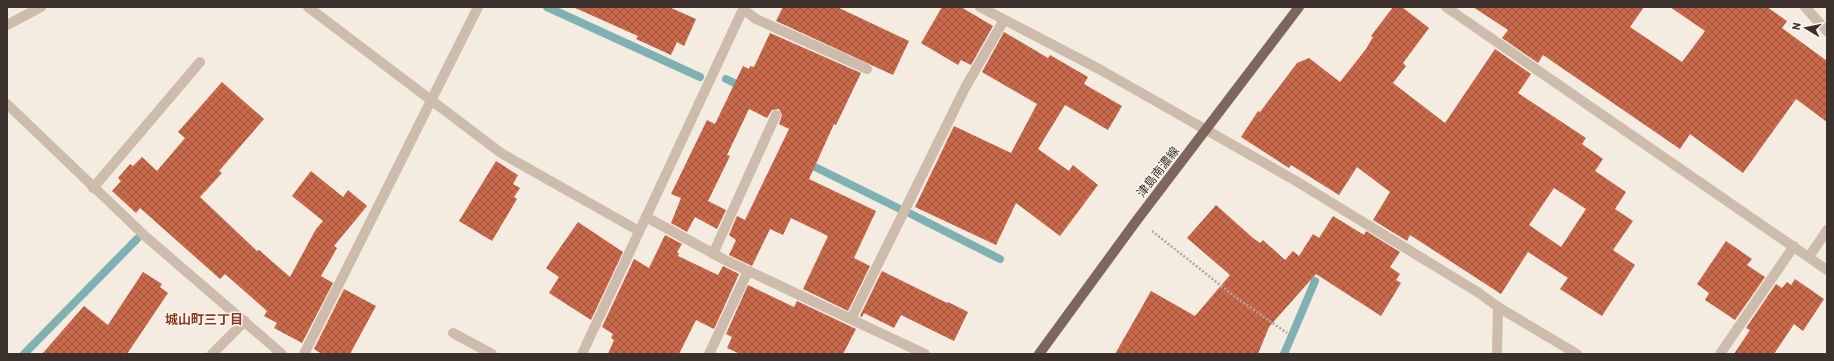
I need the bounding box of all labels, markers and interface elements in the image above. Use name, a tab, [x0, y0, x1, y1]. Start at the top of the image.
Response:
north arrow	[1786, 8, 1826, 48]
text: N	[1789, 21, 1803, 31]
street label: 津島南濃線	[1133, 143, 1181, 199]
district label: 城山町三丁目	[165, 311, 243, 327]

